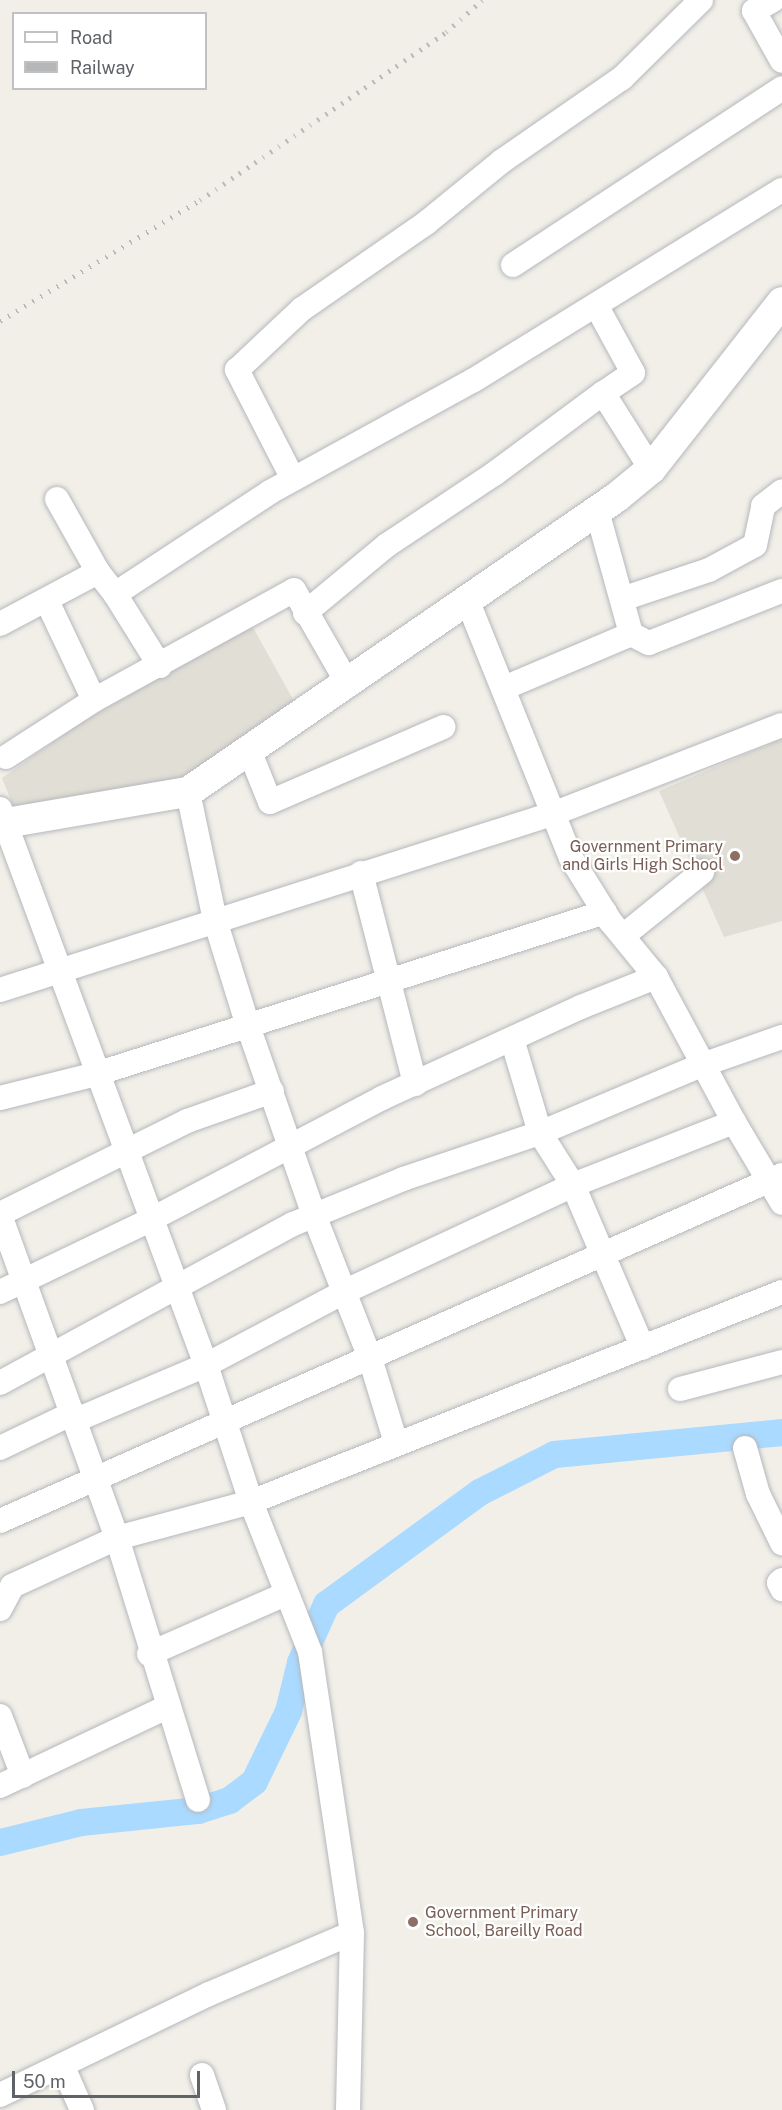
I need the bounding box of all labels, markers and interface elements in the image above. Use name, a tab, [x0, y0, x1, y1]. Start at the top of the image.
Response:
legend	[12, 12, 207, 90]
text: Road	[70, 27, 113, 48]
text: Railway	[70, 57, 135, 78]
place label: Government Primary and Girls High School	[562, 837, 723, 875]
marker: Government Primary and Girls High School	[728, 849, 742, 863]
place label: Government Primary School, Bareilly Road	[425, 1903, 583, 1941]
marker: Government Primary School, Bareilly Road	[406, 1915, 420, 1929]
scale bar	[15, 2059, 202, 2097]
text: 50 m	[23, 2071, 66, 2092]

